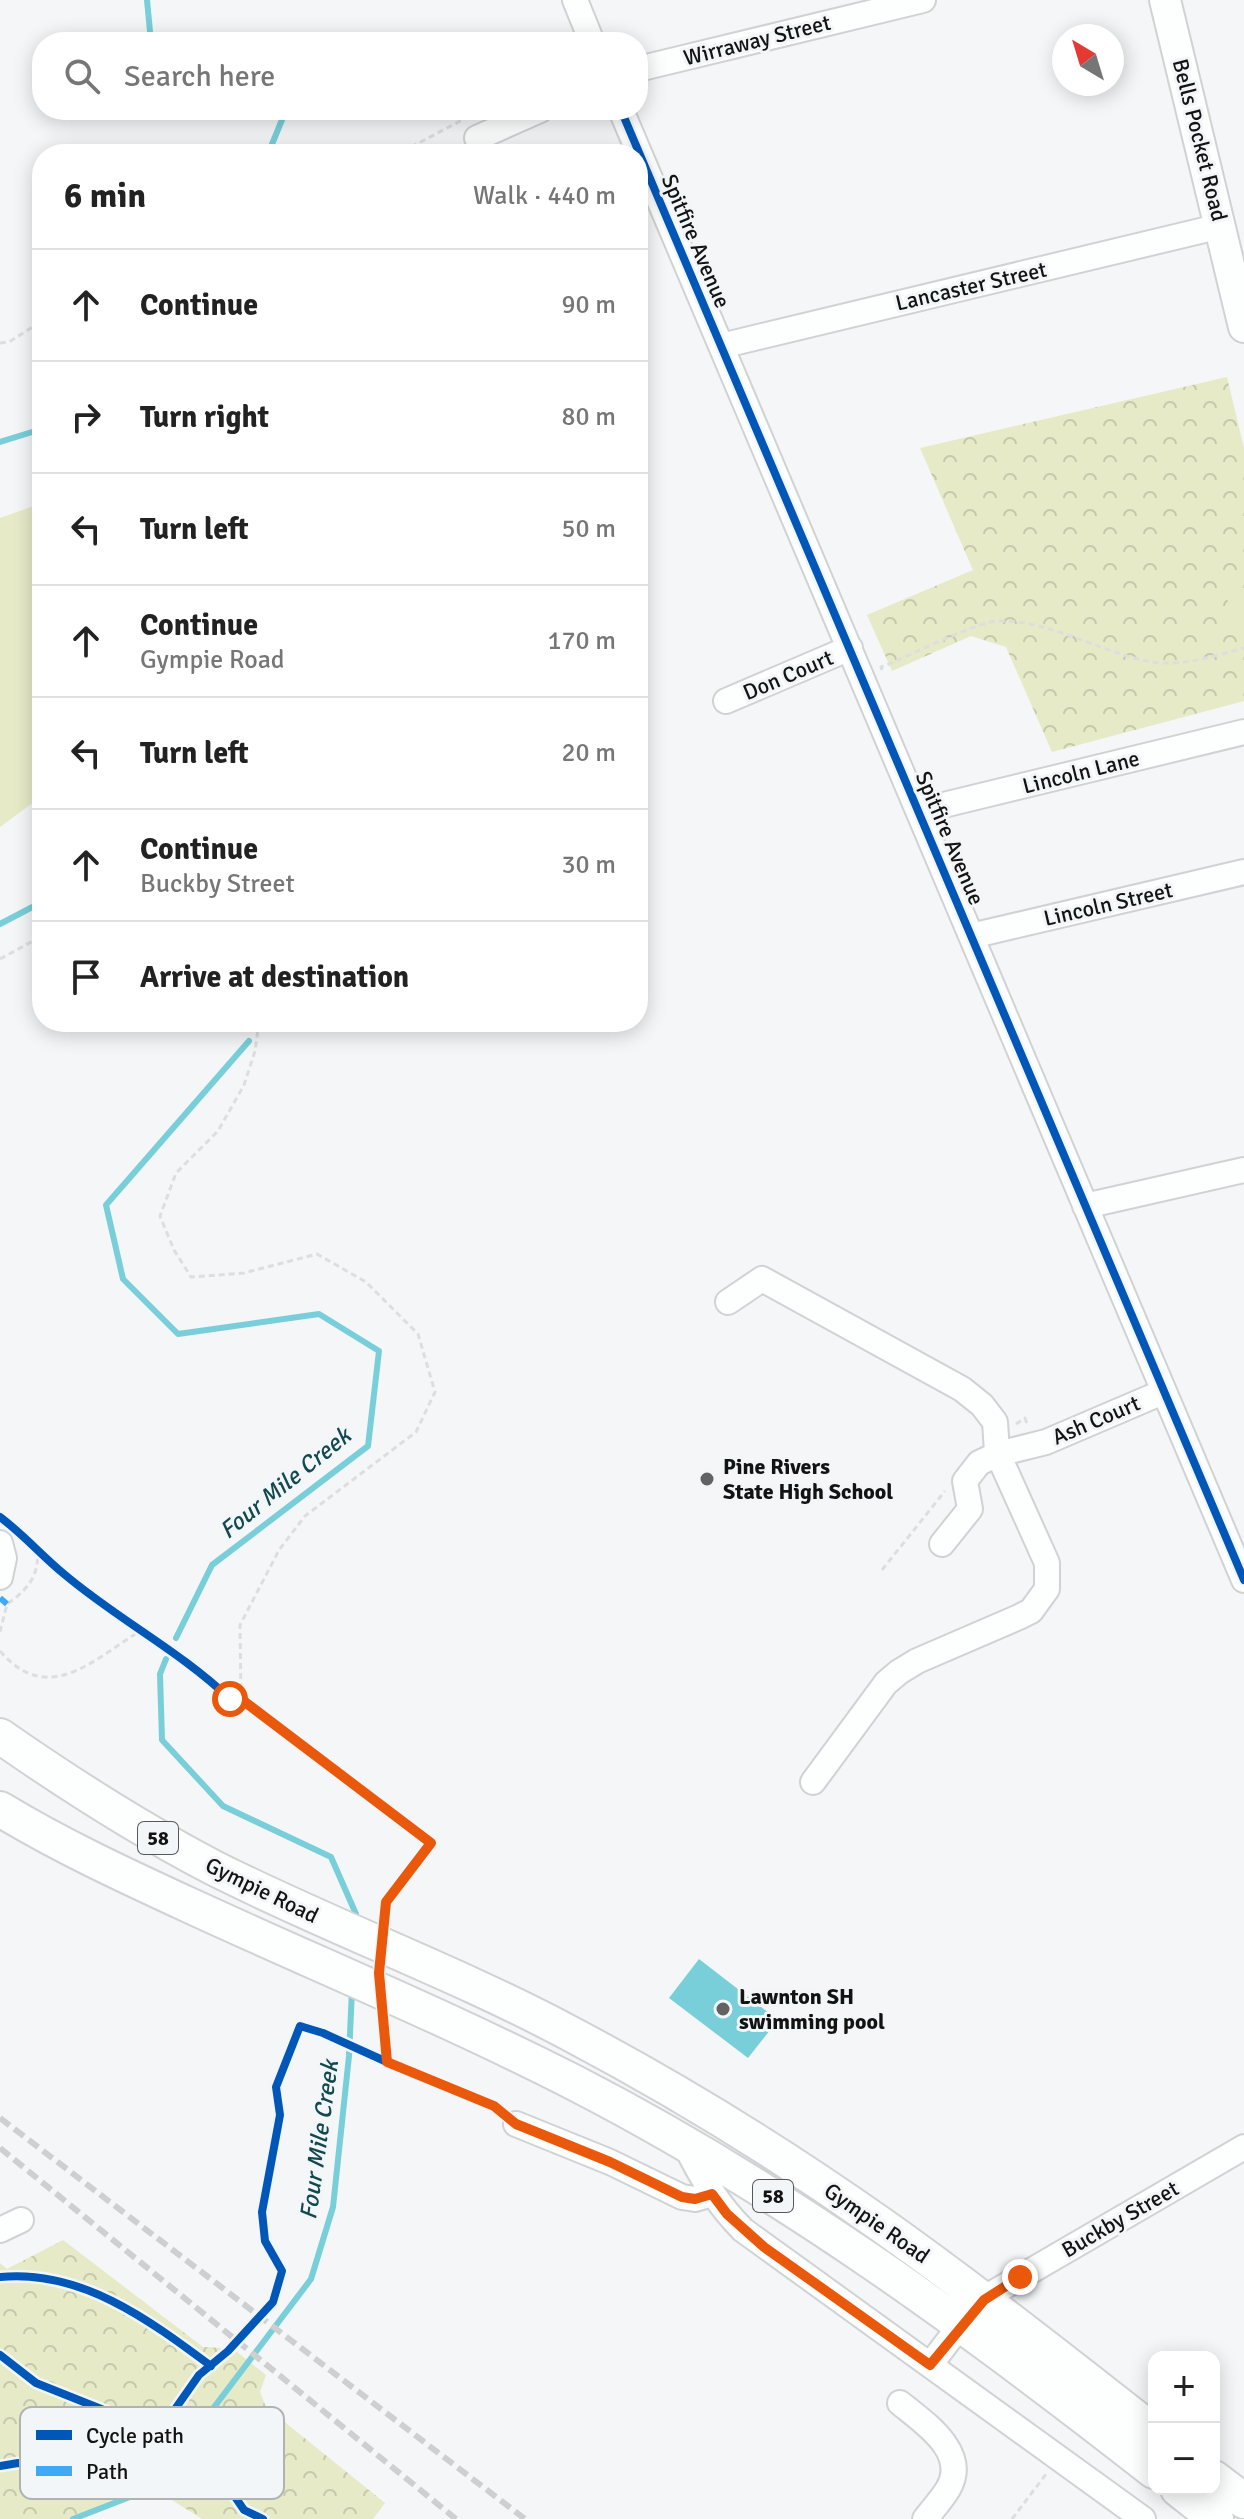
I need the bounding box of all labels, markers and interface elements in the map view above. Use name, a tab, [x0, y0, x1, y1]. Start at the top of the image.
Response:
street label: Wirraway Street	[681, 9, 834, 71]
north arrow	[1052, 24, 1124, 96]
search box	[32, 32, 648, 120]
icon: search	[60, 54, 104, 98]
street label: Bells Pocket Road	[1167, 56, 1233, 224]
text: Search here	[124, 58, 275, 95]
street label: Spitfire Avenue	[656, 170, 736, 312]
text: 6 min	[64, 175, 146, 217]
text: Walk · 440 m	[473, 180, 616, 212]
street label: Lancaster Street	[893, 255, 1050, 317]
icon: ahead	[64, 283, 108, 327]
text: Continue	[140, 287, 258, 324]
text: 90 m	[561, 289, 616, 321]
icon: right	[64, 395, 108, 439]
text: Turn right	[140, 399, 269, 436]
text: 80 m	[561, 401, 616, 433]
icon: left	[64, 507, 108, 551]
text: Turn left	[140, 511, 249, 548]
text: 50 m	[561, 513, 616, 545]
text: Continue	[140, 607, 258, 644]
icon: ahead	[64, 619, 108, 663]
text: 170 m	[547, 625, 616, 657]
text: Gympie Road	[140, 644, 285, 676]
street label: Don Court	[739, 644, 837, 706]
icon: left	[64, 731, 108, 775]
text: Turn left	[140, 735, 249, 772]
text: 20 m	[561, 737, 616, 769]
street label: Lincoln Lane	[1020, 744, 1142, 800]
street label: Spitfire Avenue	[910, 767, 990, 909]
text: Continue	[140, 831, 258, 868]
icon: ahead	[64, 843, 108, 887]
text: 30 m	[561, 849, 616, 881]
text: Buckby Street	[140, 868, 295, 900]
street label: Lincoln Street	[1041, 876, 1175, 932]
icon: arrive	[64, 955, 108, 999]
text: Arrive at destination	[140, 959, 409, 996]
street label: Ash Court	[1048, 1389, 1144, 1451]
water label: Four Mile Creek	[213, 1420, 358, 1545]
place label: Pine Rivers State High School	[723, 1453, 893, 1505]
marker: Pine Rivers State High School	[698, 1470, 716, 1488]
route start	[212, 1681, 248, 1717]
road number: 58	[138, 1822, 178, 1854]
street label: Gympie Road	[201, 1851, 323, 1929]
place label: Lawnton SH swimming pool	[739, 1983, 885, 2035]
marker: Lawnton SH swimming pool	[714, 2000, 732, 2018]
water label: Four Mile Creek	[293, 2057, 345, 2222]
street label: Buckby Street	[1057, 2174, 1184, 2263]
street label: Gympie Road	[819, 2177, 935, 2269]
road number: 58	[753, 2180, 793, 2212]
route end	[1002, 2259, 1038, 2295]
map controls	[1148, 2351, 1220, 2495]
button: +	[1148, 2351, 1220, 2423]
legend	[20, 2407, 284, 2499]
text: Cycle path	[86, 2422, 184, 2449]
button: −	[1148, 2423, 1220, 2495]
text: Path	[86, 2458, 129, 2485]

